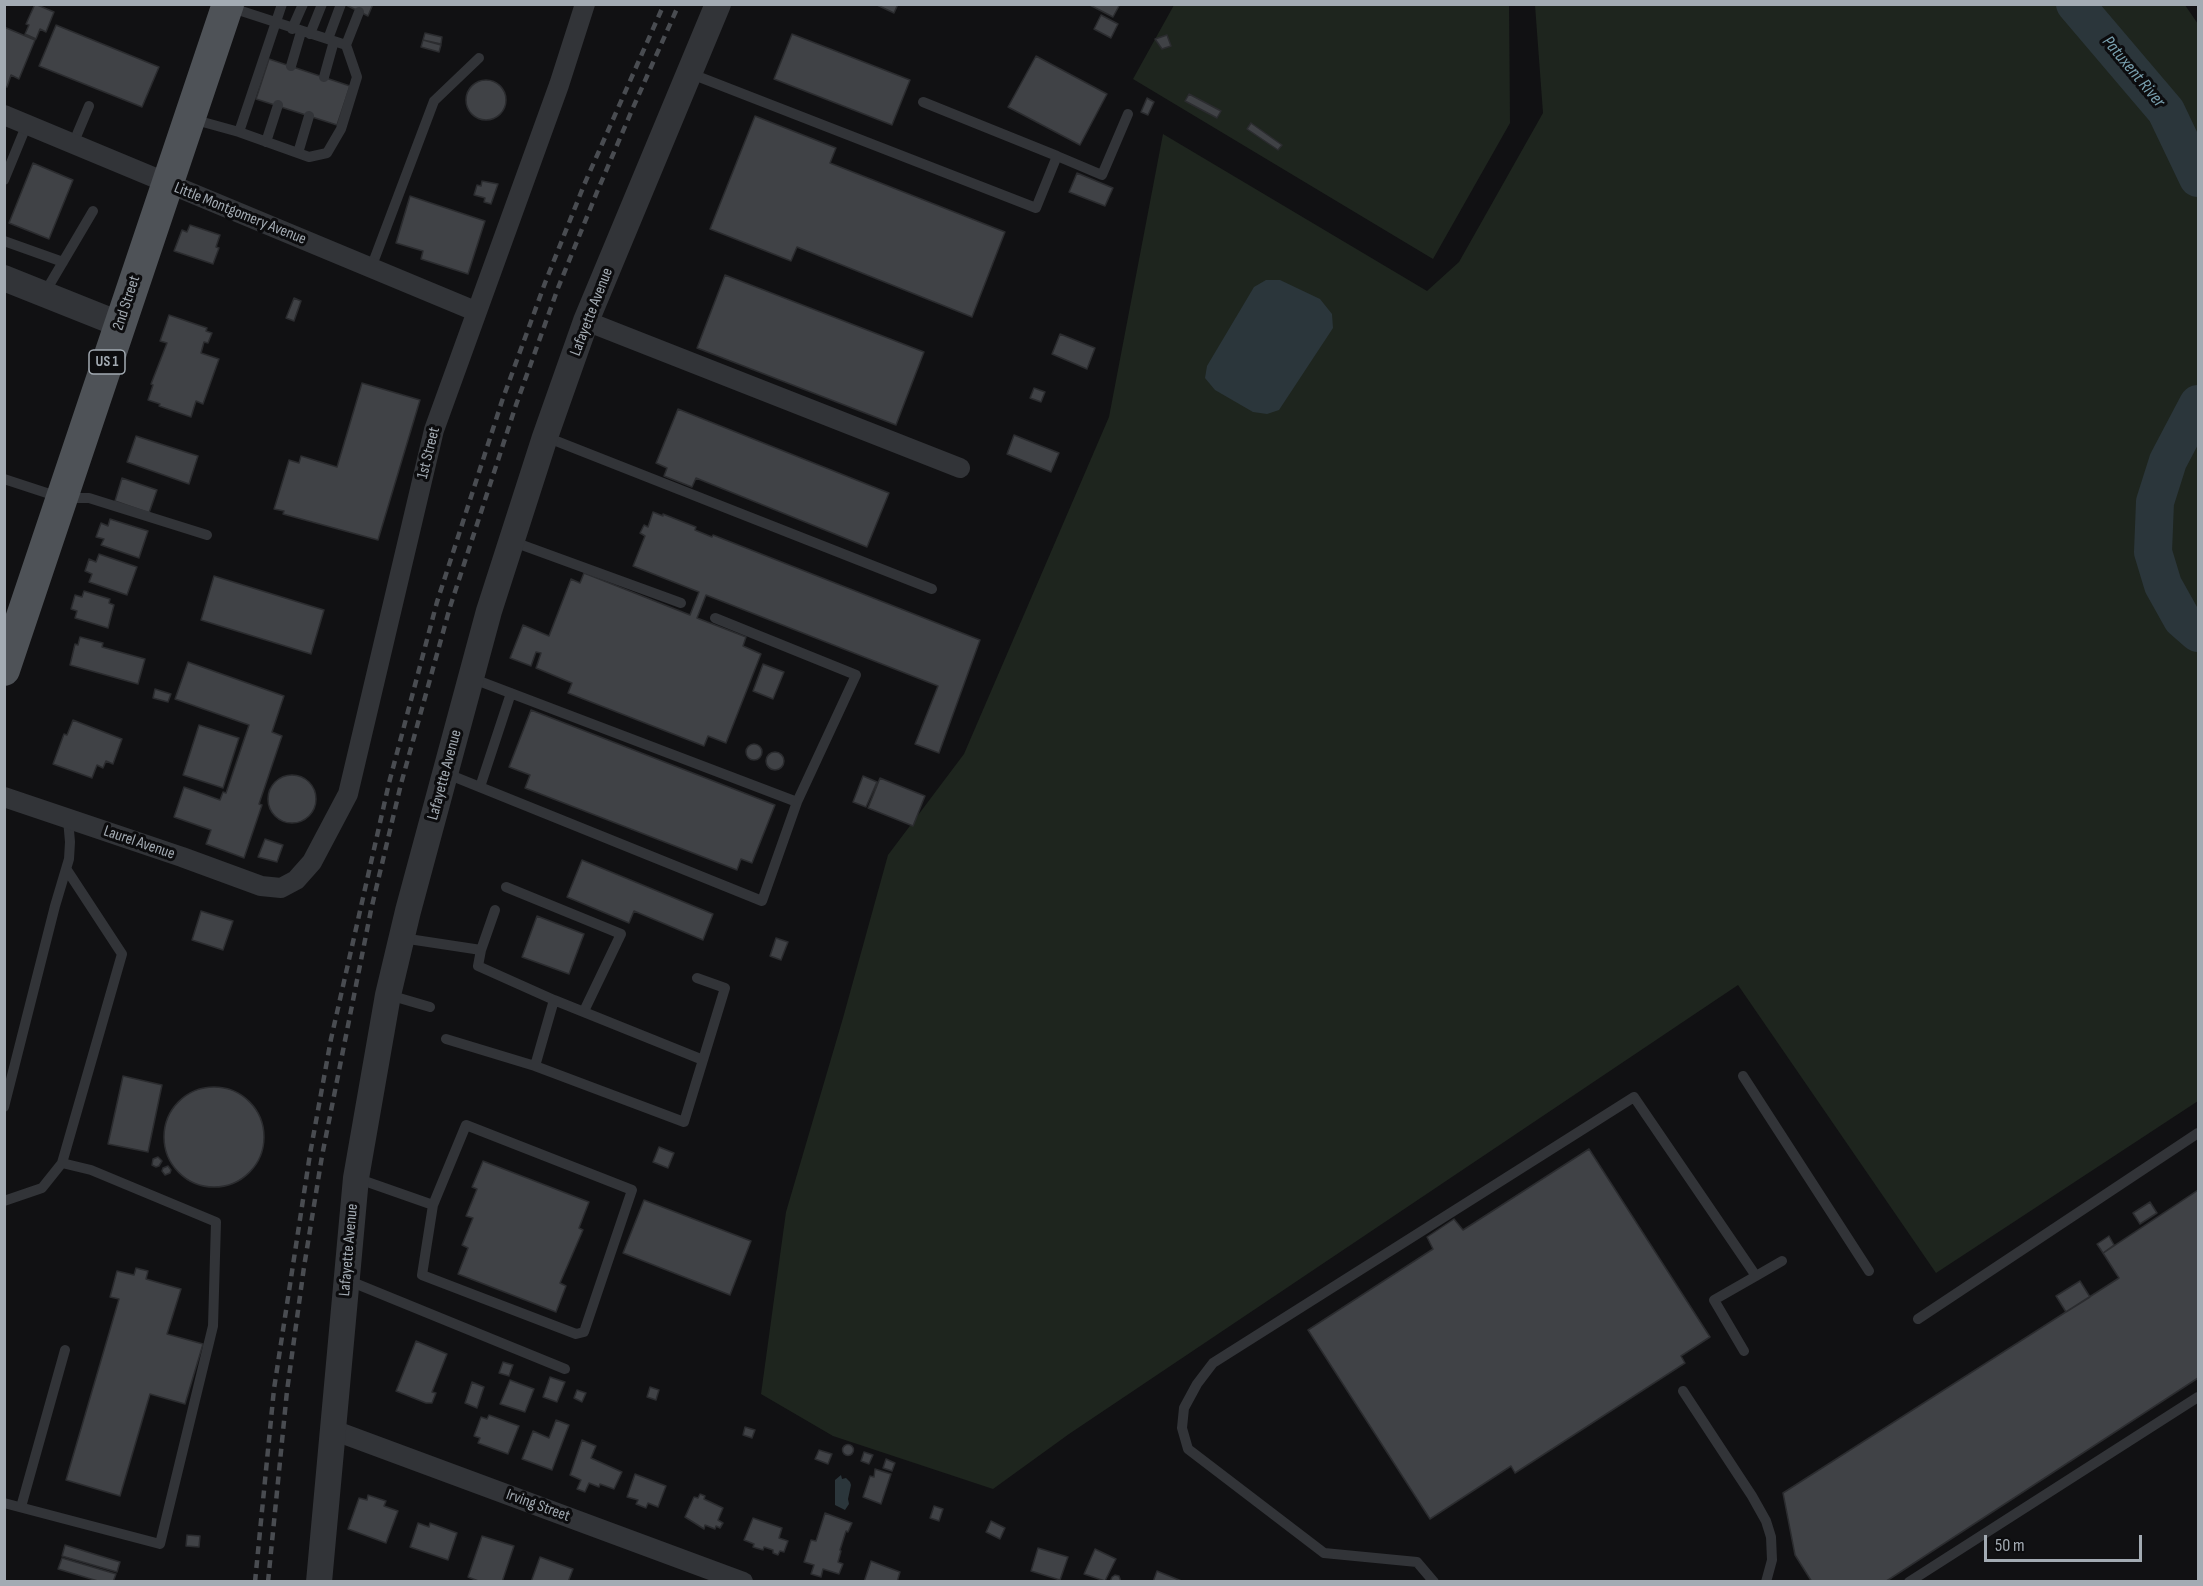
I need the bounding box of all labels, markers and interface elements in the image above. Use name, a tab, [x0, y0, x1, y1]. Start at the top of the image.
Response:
water label: Patuxent River	[2097, 32, 2169, 112]
street label: Little Montgomery Avenue	[171, 179, 309, 249]
street label: Lafayette Avenue	[566, 265, 618, 359]
street label: 2nd Street	[109, 273, 145, 333]
road number: US 1	[89, 350, 125, 374]
street label: 1st Street	[413, 425, 445, 481]
street label: Lafayette Avenue	[424, 728, 466, 822]
street label: Laurel Avenue	[101, 822, 177, 864]
street label: Lafayette Avenue	[335, 1203, 363, 1297]
street label: Irving Street	[503, 1486, 573, 1526]
scale bar	[1987, 1523, 2144, 1561]
text: 50 m	[1995, 1535, 2025, 1556]

